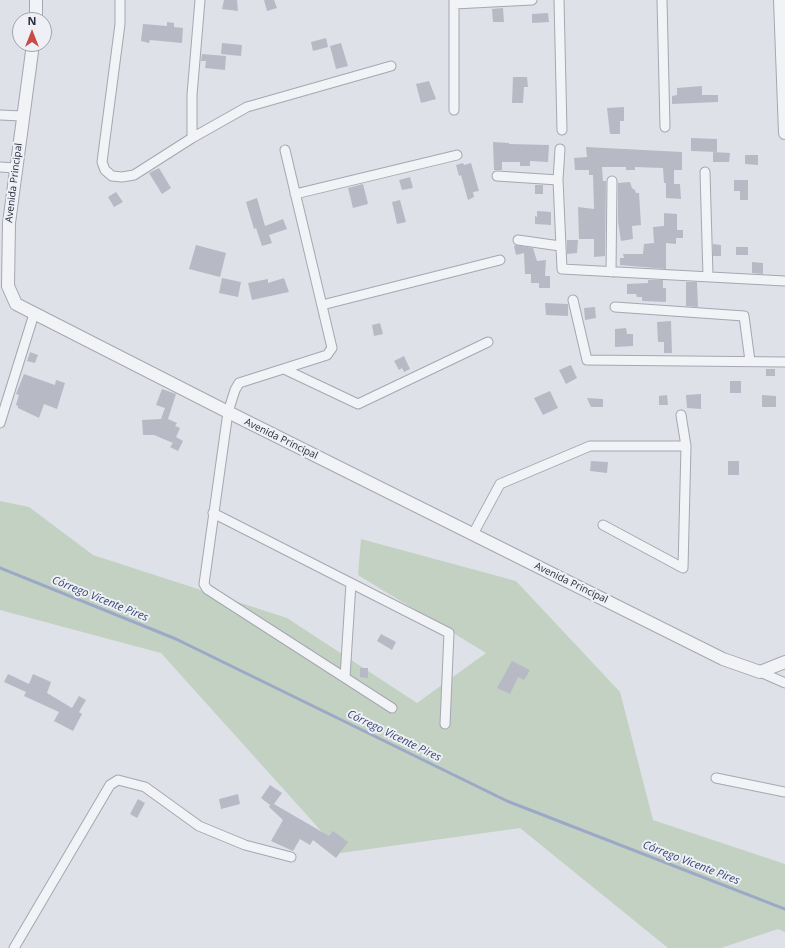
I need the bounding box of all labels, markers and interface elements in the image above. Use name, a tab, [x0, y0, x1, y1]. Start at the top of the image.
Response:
north arrow	[12, 12, 52, 52]
text: N	[28, 13, 36, 28]
street label: Avenida Principal	[3, 142, 25, 224]
street label: Avenida Principal	[242, 416, 320, 462]
street label: Avenida Principal	[532, 560, 610, 606]
water label: Córrego Vicente Pires	[50, 574, 150, 624]
water label: Córrego Vicente Pires	[345, 708, 443, 764]
water label: Córrego Vicente Pires	[641, 838, 741, 888]

